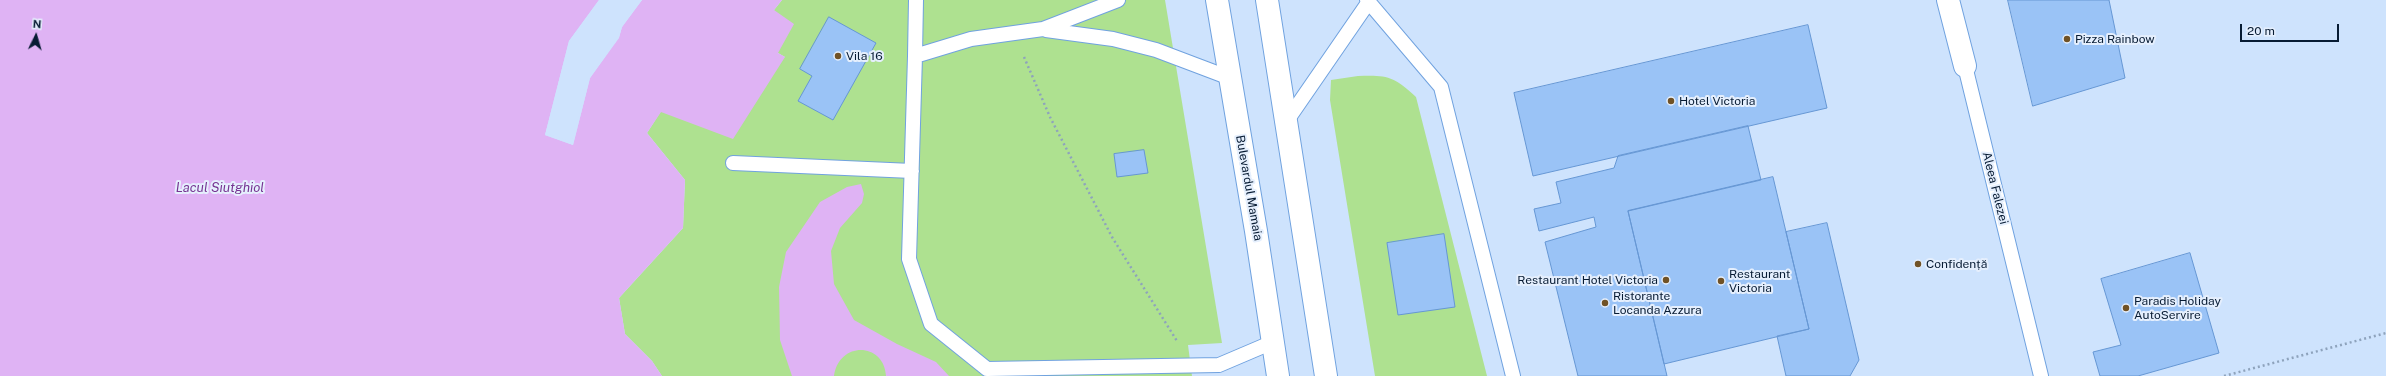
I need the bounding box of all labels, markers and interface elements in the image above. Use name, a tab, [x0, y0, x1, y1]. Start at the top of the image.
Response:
north arrow	[16, 16, 56, 56]
scale bar	[2242, 16, 2341, 42]
text: N	[32, 18, 42, 30]
text: 20 m	[2247, 24, 2275, 38]
place label: Pizza Rainbow	[2075, 32, 2155, 46]
marker: Pizza Rainbow	[2062, 34, 2072, 44]
place label: Vila 16	[846, 49, 883, 63]
marker: Vila 16	[833, 51, 843, 61]
place label: Hotel Victoria	[1679, 94, 1755, 108]
marker: Hotel Victoria	[1666, 96, 1676, 106]
street label: Bulevardul Mamaia	[1233, 134, 1265, 242]
street label: Aleea Falezei	[1979, 150, 2011, 226]
water label: Lacul Siutghiol	[176, 180, 264, 196]
place label: Confidență	[1926, 257, 1987, 271]
marker: Confidență	[1913, 259, 1923, 269]
place label: Restaurant Victoria	[1729, 267, 1790, 295]
place label: Restaurant Hotel Victoria	[1517, 273, 1658, 287]
marker: Restaurant Hotel Victoria	[1661, 275, 1671, 285]
marker: Restaurant Victoria	[1716, 276, 1726, 286]
place label: Ristorante Locanda Azzura	[1613, 289, 1702, 317]
place label: Paradis Holiday AutoServire	[2134, 294, 2221, 322]
marker: Ristorante Locanda Azzura	[1600, 298, 1610, 308]
marker: Paradis Holiday AutoServire	[2121, 303, 2131, 313]

